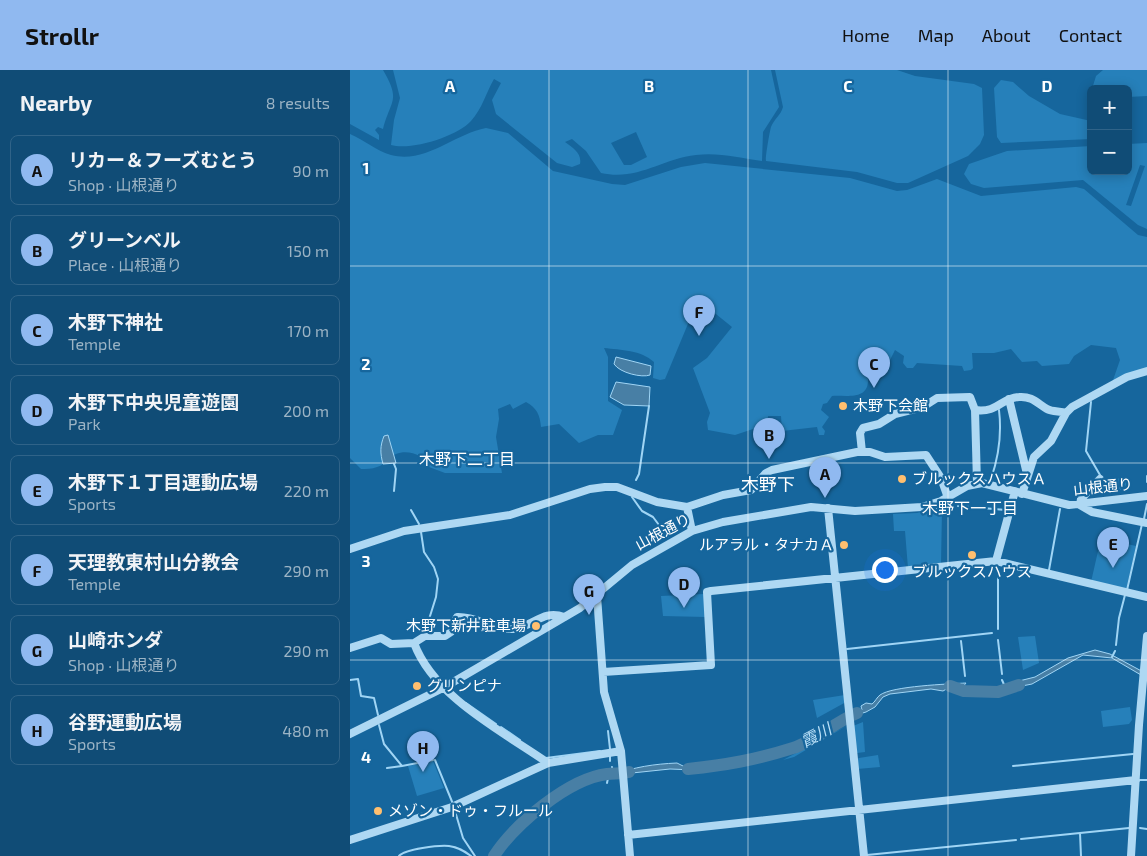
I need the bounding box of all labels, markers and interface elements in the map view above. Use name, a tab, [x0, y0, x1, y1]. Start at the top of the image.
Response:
text: Strollr	[25, 21, 99, 50]
text: Home	[842, 24, 890, 46]
text: Map	[918, 24, 954, 46]
text: About	[982, 24, 1031, 46]
text: Contact	[1059, 24, 1122, 46]
text: A	[445, 76, 456, 95]
text: B	[644, 76, 654, 95]
text: C	[843, 76, 853, 95]
text: D	[1042, 76, 1053, 95]
map controls	[1087, 85, 1132, 175]
button: +	[1087, 85, 1132, 130]
text: Nearby	[20, 90, 92, 115]
text: 8 results	[266, 93, 330, 112]
button: −	[1087, 130, 1132, 175]
text: リカー＆フーズむとう	[68, 148, 257, 171]
text: 1	[363, 158, 369, 177]
text: A	[32, 161, 42, 180]
text: 90 m	[293, 161, 329, 180]
text: Shop · 山根通り	[68, 175, 180, 194]
text: グリーンベル	[68, 228, 181, 251]
text: B	[32, 241, 42, 260]
text: 150 m	[287, 241, 329, 260]
text: Place · 山根通り	[68, 255, 182, 274]
pin: F	[683, 295, 715, 336]
text: 木野下神社	[68, 310, 163, 333]
text: C	[32, 321, 42, 340]
text: 170 m	[287, 321, 329, 340]
text: Temple	[68, 334, 121, 353]
pin: C	[858, 347, 890, 388]
text: 2	[361, 354, 371, 373]
text: 木野下中央児童遊園	[68, 390, 239, 413]
place label: 木野下会館	[853, 396, 928, 414]
marker: 木野下会館	[837, 400, 849, 412]
text: D	[32, 401, 42, 420]
text: 200 m	[283, 401, 329, 420]
text: Park	[68, 414, 101, 433]
pin: B	[753, 418, 785, 459]
district label: 木野下二丁目	[419, 449, 515, 468]
pin: A	[809, 457, 841, 498]
place label: ブルックスハウスＡ	[912, 469, 1047, 487]
text: 木野下１丁目運動広場	[68, 470, 258, 493]
district label: 木野下	[741, 473, 795, 495]
marker: ブルックスハウスＡ	[896, 473, 908, 485]
street label: 山根通り	[1072, 474, 1134, 498]
text: E	[32, 481, 42, 500]
text: 220 m	[284, 481, 329, 500]
text: Sports	[68, 494, 116, 513]
district label: 木野下一丁目	[922, 498, 1018, 517]
street label: 山根通り	[632, 509, 693, 553]
pin: E	[1097, 527, 1129, 568]
place label: ルアラル・タナカＡ	[699, 535, 834, 553]
marker: ルアラル・タナカＡ	[838, 539, 850, 551]
marker: ブルックスハウス	[966, 549, 978, 561]
text: 天理教東村山分教会	[68, 550, 239, 573]
text: 3	[361, 551, 371, 570]
your location	[872, 557, 898, 583]
text: F	[33, 561, 41, 580]
text: 290 m	[284, 561, 329, 580]
place label: ブルックスハウス	[912, 562, 1032, 580]
pin: D	[668, 567, 700, 608]
text: Temple	[68, 574, 121, 593]
pin: G	[573, 574, 605, 615]
place label: 木野下新井駐車場	[406, 616, 526, 634]
marker: 木野下新井駐車場	[530, 620, 542, 632]
text: 山崎ホンダ	[68, 628, 163, 651]
text: G	[32, 641, 42, 660]
text: 290 m	[284, 641, 329, 660]
text: Shop · 山根通り	[68, 655, 180, 674]
place label: グリンピナ	[427, 676, 502, 694]
marker: グリンピナ	[411, 680, 423, 692]
text: 谷野運動広場	[68, 710, 182, 733]
water label: 霞川	[797, 718, 836, 750]
text: H	[31, 721, 43, 740]
text: 480 m	[282, 721, 329, 740]
pin: H	[407, 731, 439, 772]
text: Sports	[68, 734, 116, 753]
text: 4	[361, 747, 371, 766]
place label: メゾン・ドゥ・フルール	[388, 801, 553, 819]
marker: メゾン・ドゥ・フルール	[372, 805, 384, 817]

